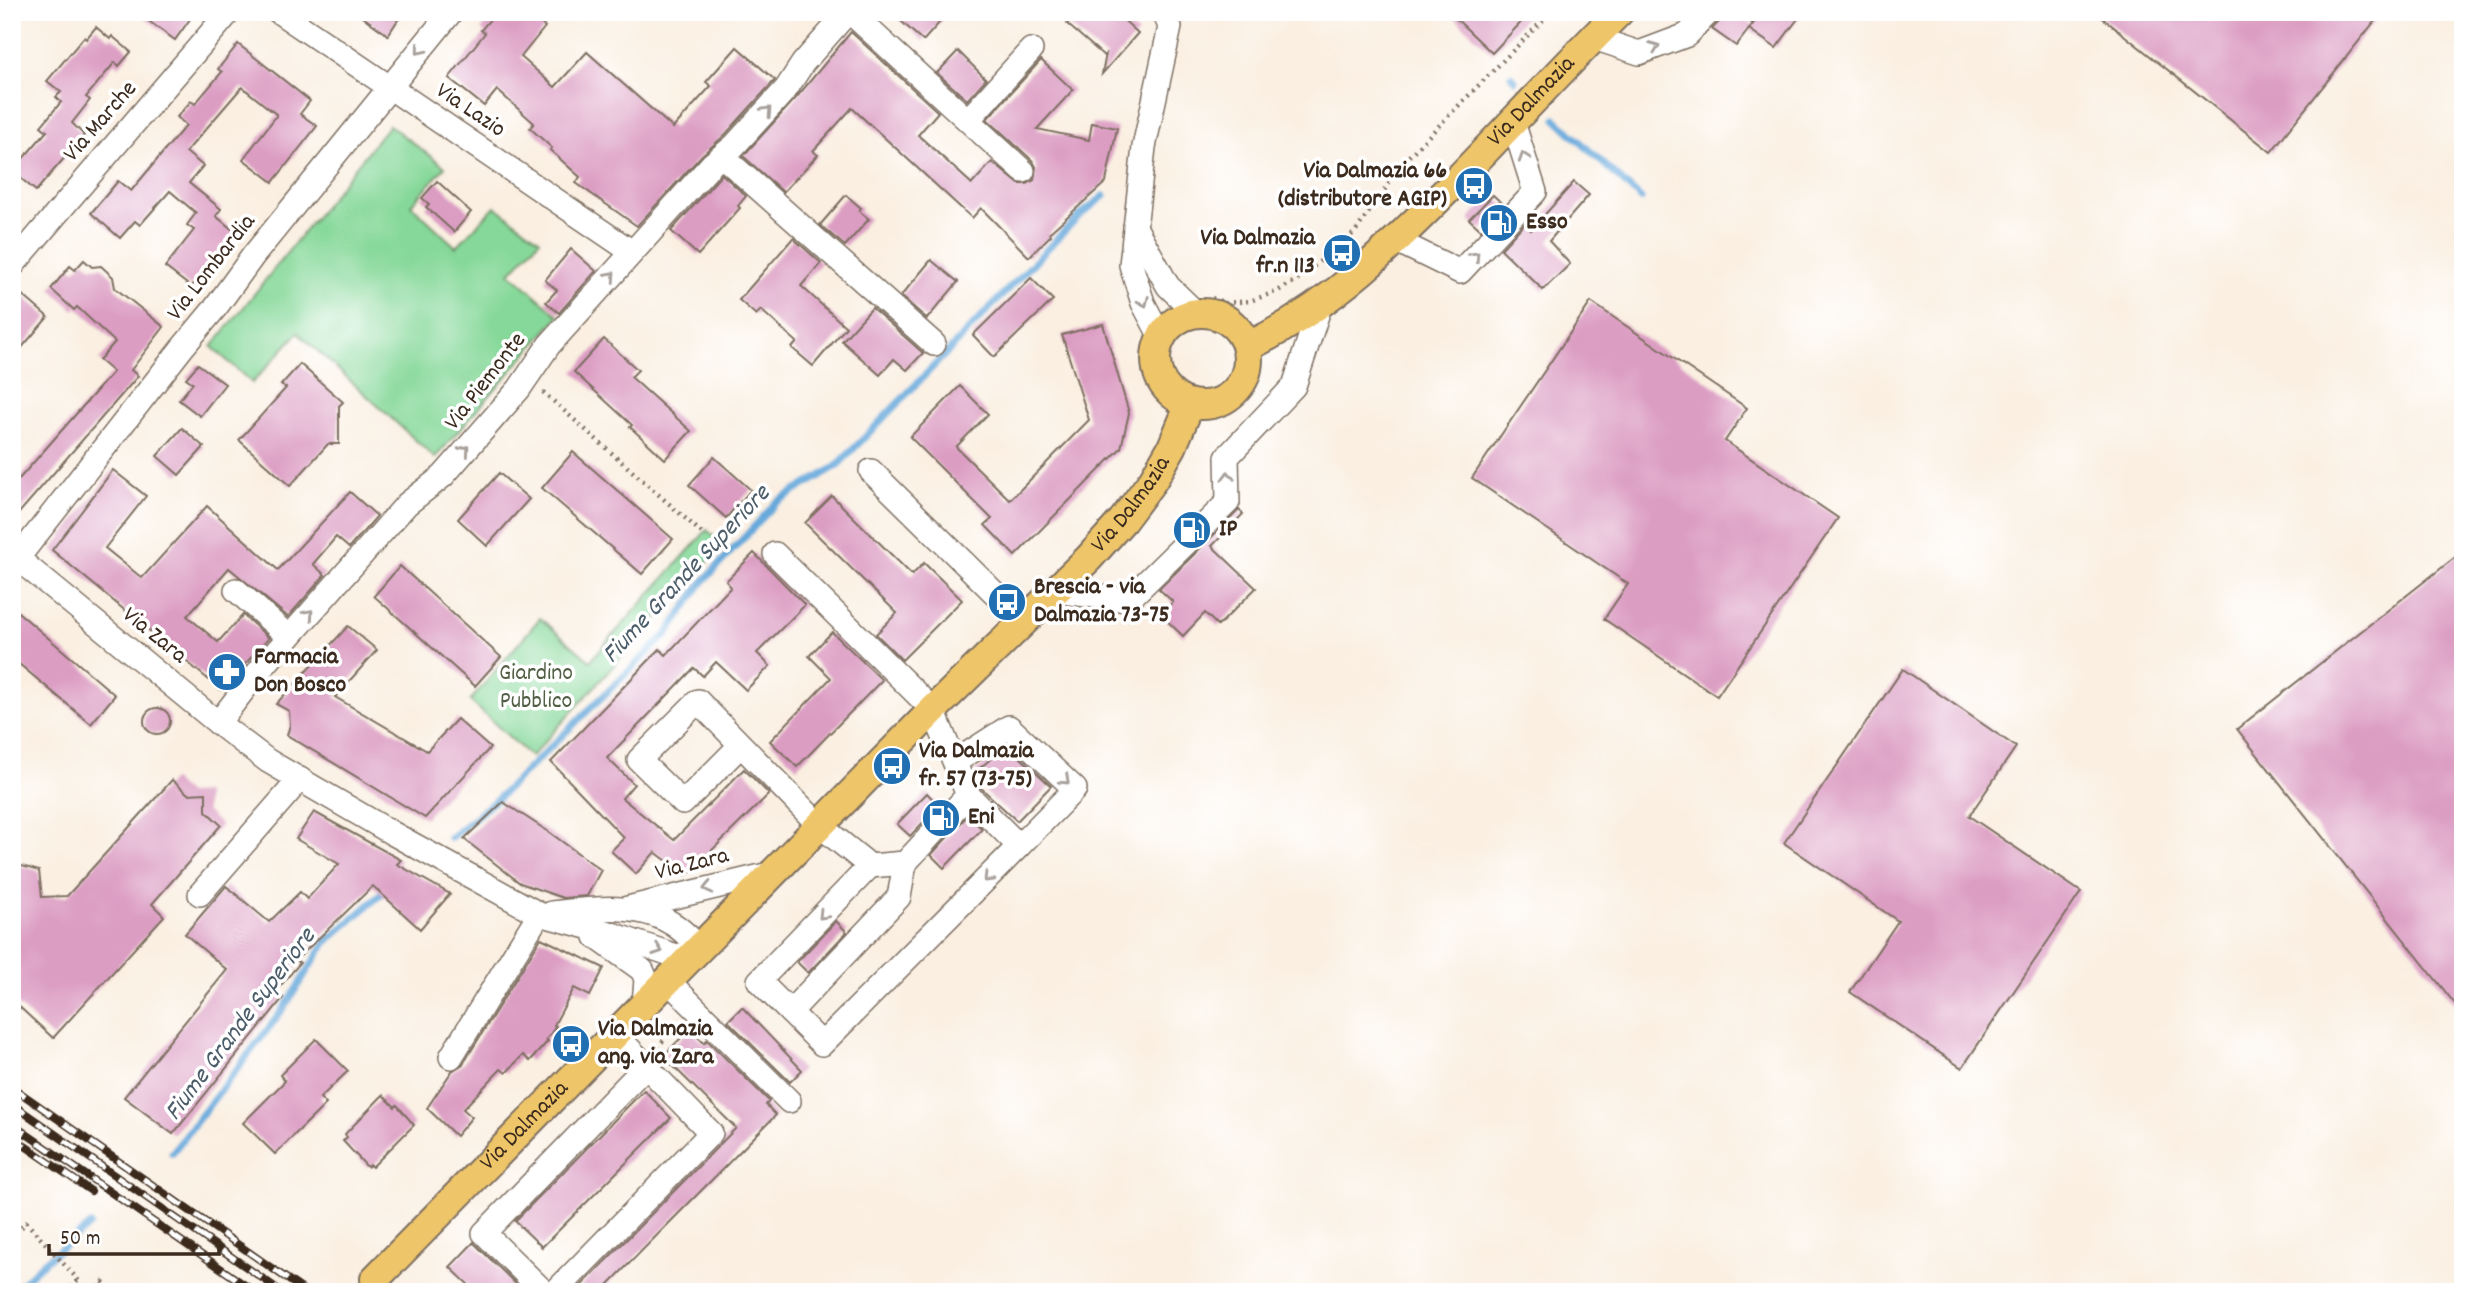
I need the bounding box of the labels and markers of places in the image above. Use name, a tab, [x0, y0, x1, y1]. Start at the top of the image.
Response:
place label: Via Dalmazia 66 (distributore AGIP)	[1278, 155, 1447, 217]
bus stop icon: Via Dalmazia 66 (distributore AGIP)	[1453, 165, 1495, 207]
fuel station icon: Esso	[1478, 202, 1520, 244]
place label: Esso	[1526, 206, 1568, 240]
place label: Via Dalmazia fr.n 113	[1200, 222, 1316, 284]
bus stop icon: Via Dalmazia fr.n 113	[1321, 232, 1363, 274]
fuel station icon: IP	[1171, 509, 1213, 551]
place label: IP	[1219, 513, 1237, 547]
place label: Brescia - via Dalmazia 73-75	[1034, 571, 1170, 633]
bus stop icon: Brescia - via Dalmazia 73-75	[986, 581, 1028, 623]
place label: Farmacia Don Bosco	[254, 641, 346, 703]
pharmacy icon: Farmacia Don Bosco	[206, 651, 248, 693]
place label: Via Dalmazia fr. 57 (73-75)	[918, 735, 1034, 797]
bus stop icon: Via Dalmazia fr. 57 (73-75)	[871, 745, 913, 787]
fuel station icon: Eni	[920, 797, 962, 839]
place label: Eni	[968, 801, 995, 835]
place label: Via Dalmazia ang. via Zara	[598, 1013, 714, 1075]
bus stop icon: Via Dalmazia ang. via Zara	[550, 1023, 592, 1065]

